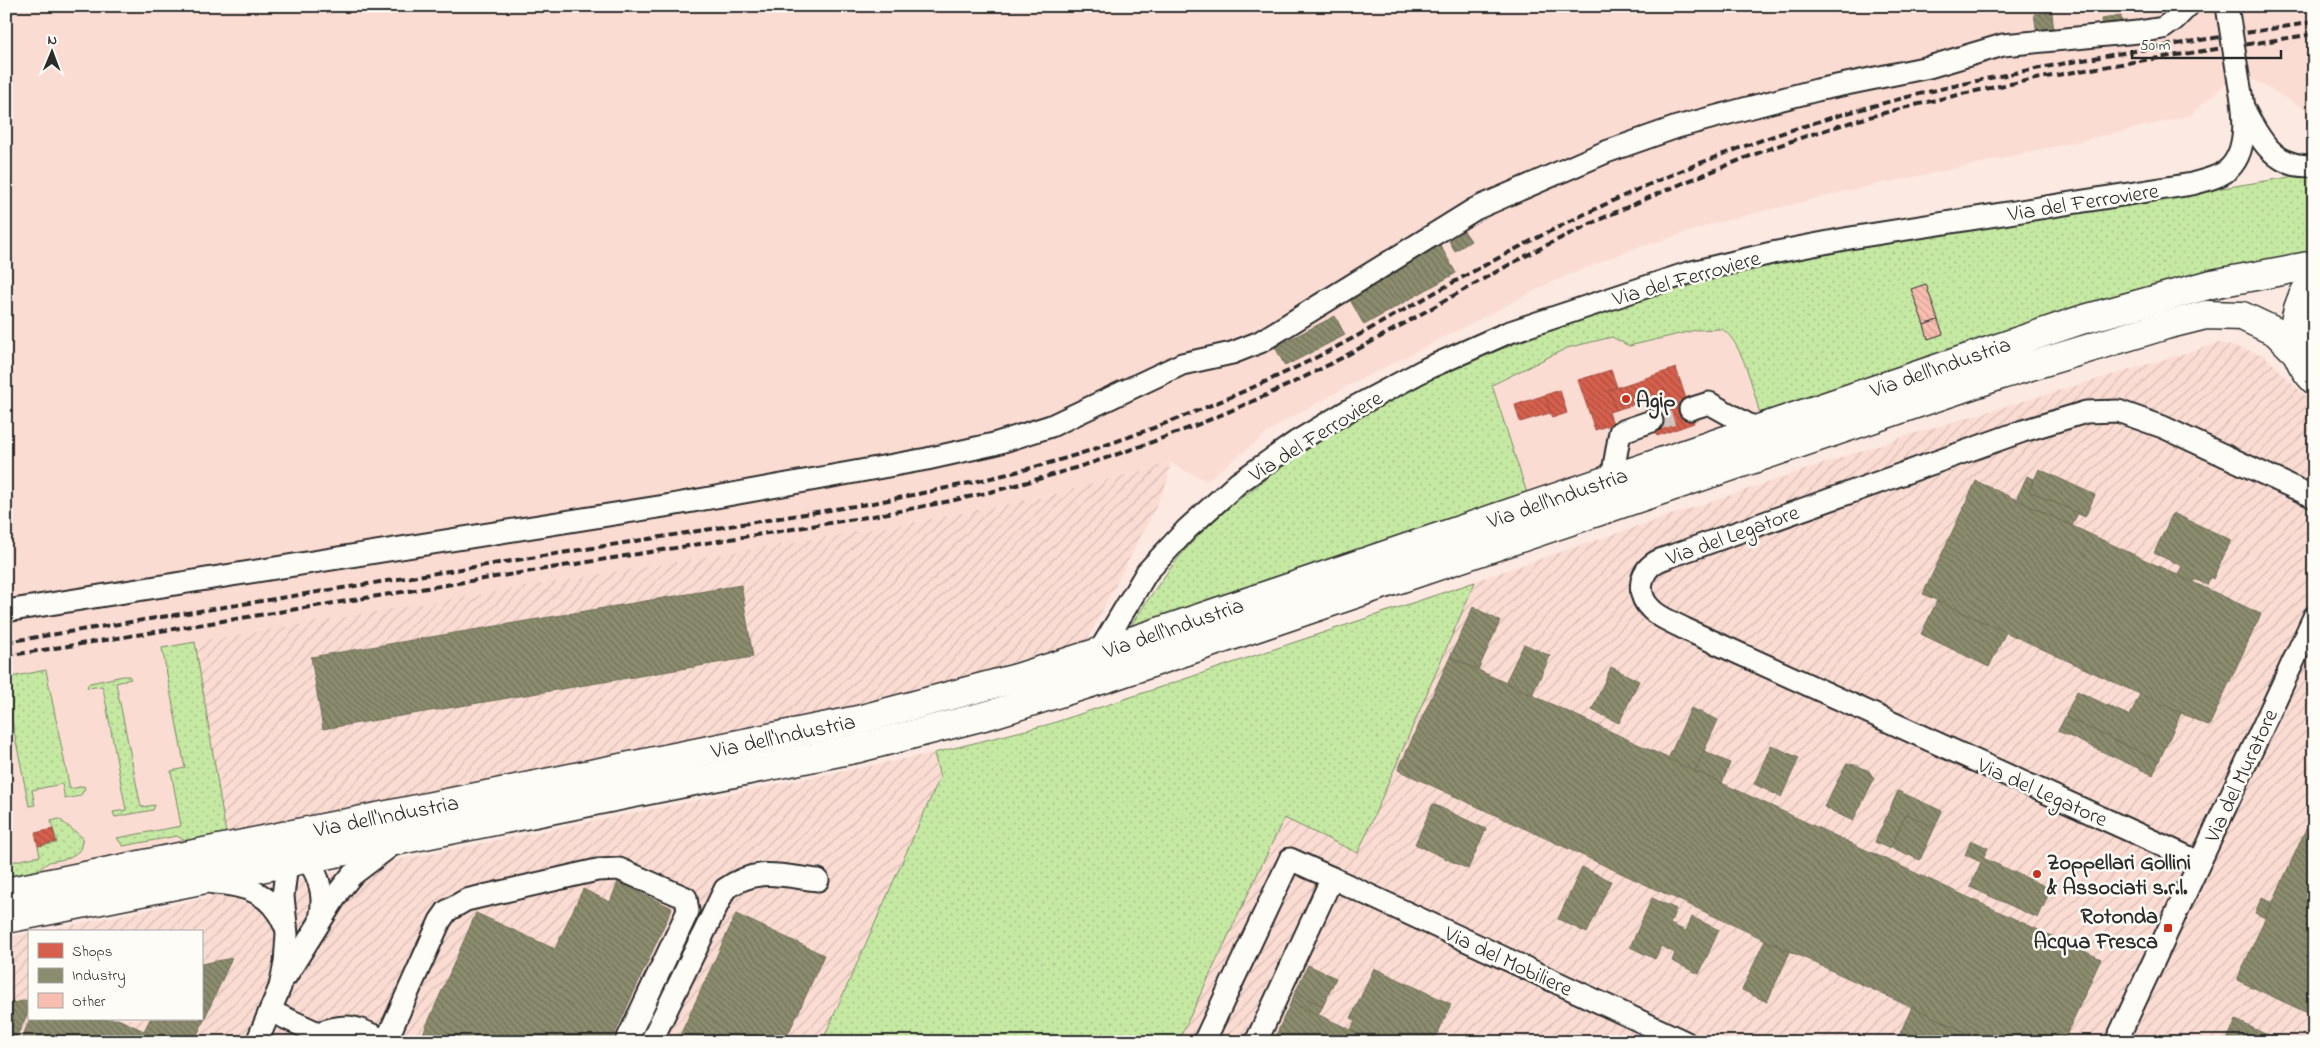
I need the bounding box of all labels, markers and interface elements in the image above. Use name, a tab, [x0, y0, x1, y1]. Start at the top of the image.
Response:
north arrow	[28, 28, 78, 78]
scale bar	[2132, 28, 2281, 60]
text: N	[47, 30, 57, 51]
text: 50 m	[2140, 35, 2171, 57]
street label: Via del Ferroviere	[2005, 176, 2161, 232]
street label: Via del Ferroviere	[1608, 243, 1765, 317]
street label: Via dell'Industria	[1865, 330, 2016, 408]
street label: Via del Ferroviere	[1243, 384, 1390, 492]
place label: Agip	[1636, 386, 1675, 419]
marker: Agip	[1620, 393, 1632, 405]
street label: Via dell'Industria	[1482, 461, 1633, 539]
street label: Via del Legatore	[1661, 498, 1805, 577]
street label: Via dell'Industria	[1098, 591, 1249, 669]
street label: Via del Muratore	[2197, 704, 2288, 849]
street label: Via dell'Industria	[708, 707, 859, 769]
street label: Via del Legatore	[1970, 750, 2112, 838]
street label: Via dell'Industria	[310, 788, 462, 848]
place label: Zoppellari Gollini & Associati s.r.l.	[2046, 848, 2191, 905]
marker: Zoppellari Gollini & Associati s.r.l.	[2031, 868, 2043, 880]
place label: Rotonda Acqua Fresca	[2034, 902, 2158, 959]
street label: Via del Mobiliere	[1437, 919, 1577, 1006]
marker: Rotonda Acqua Fresca	[2162, 922, 2174, 934]
legend	[28, 930, 202, 1020]
text: Shops	[72, 941, 112, 963]
text: Industry	[72, 965, 126, 988]
text: Other	[72, 991, 106, 1013]

